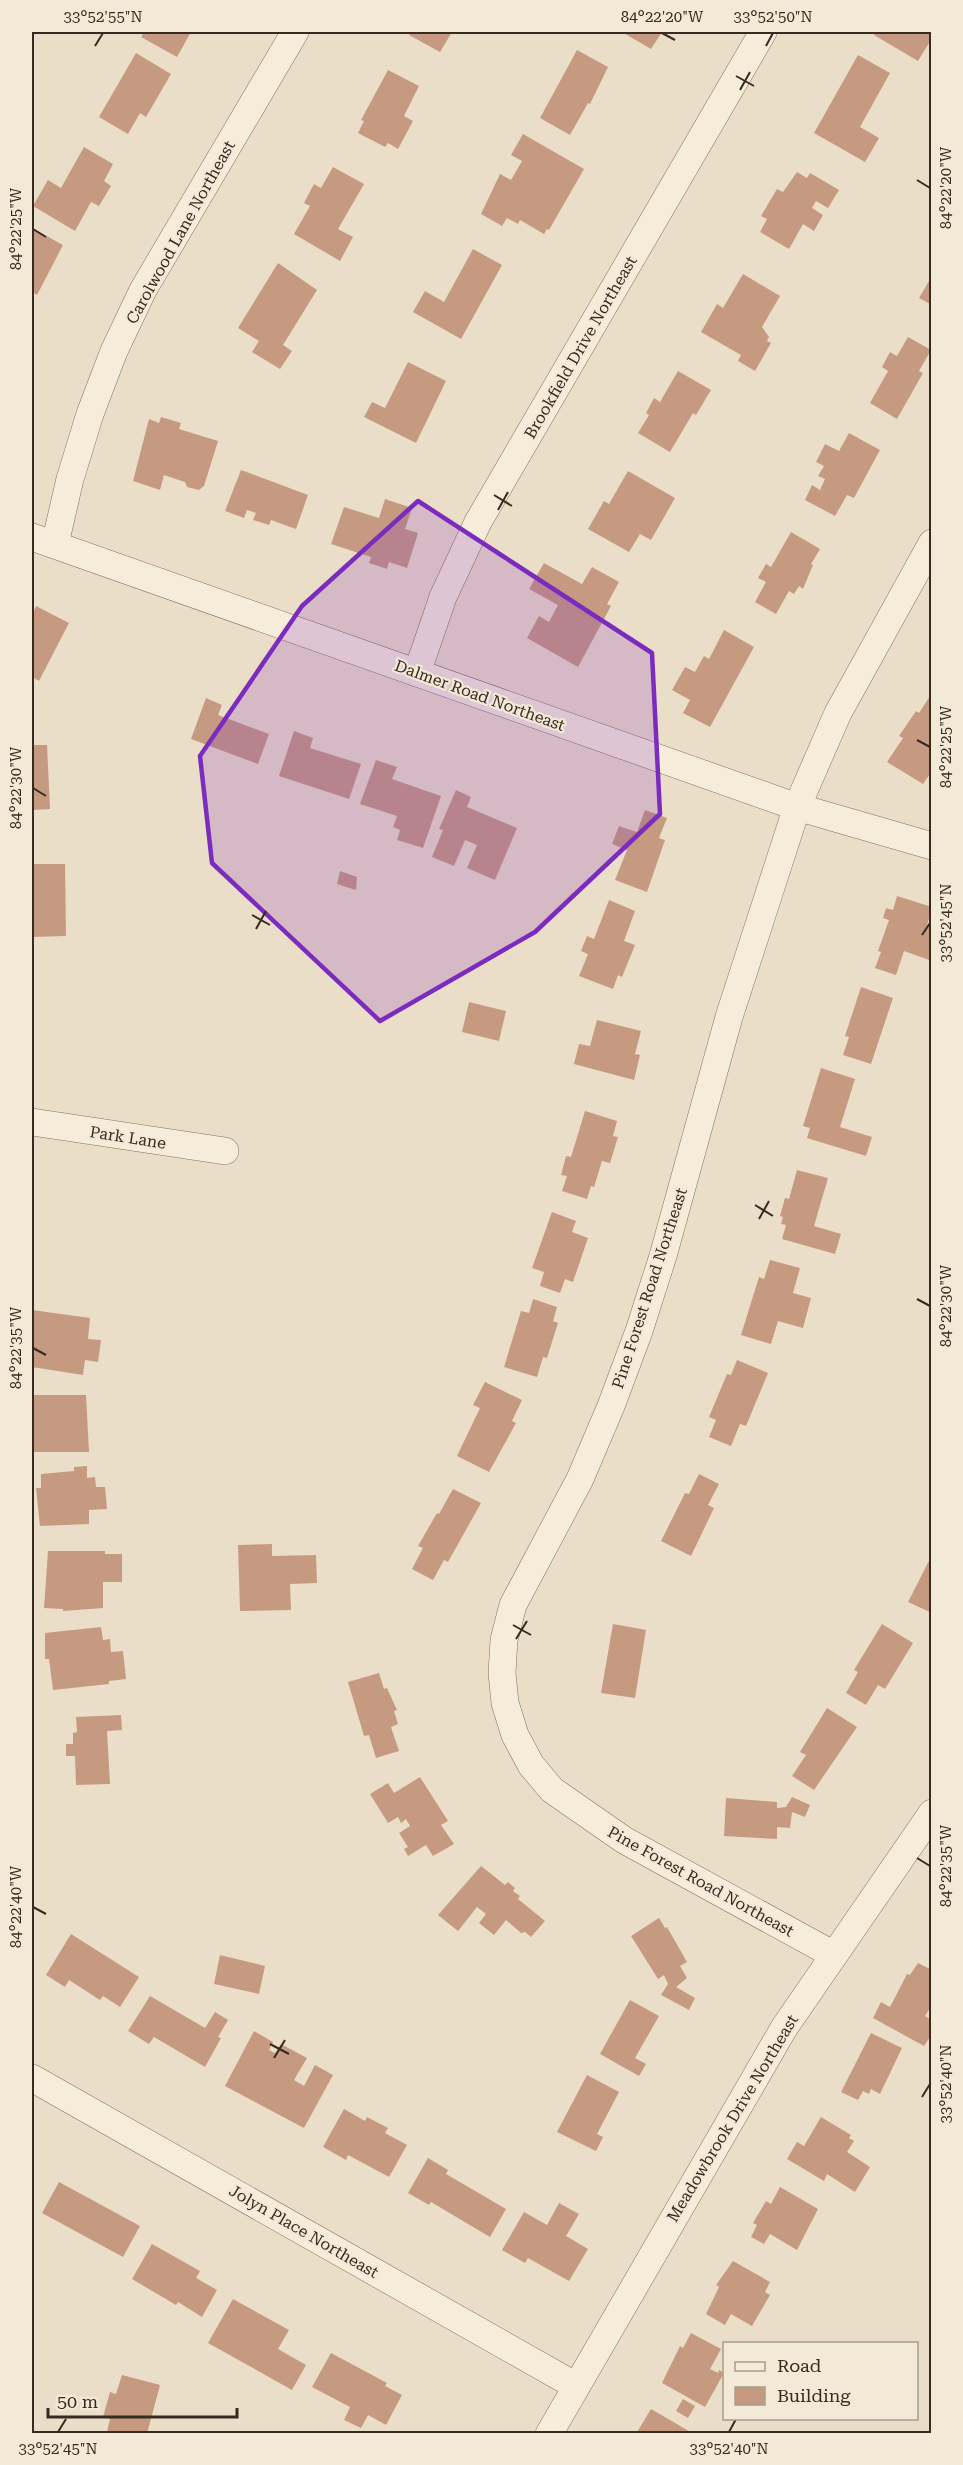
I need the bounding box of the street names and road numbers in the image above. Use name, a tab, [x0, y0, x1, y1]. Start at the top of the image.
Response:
street label: Carolwood Lane Northeast	[122, 137, 239, 327]
street label: Brookfield Drive Northeast	[520, 253, 641, 442]
street label: Dalmer Road Northeast	[392, 656, 568, 735]
street label: Park Lane	[88, 1122, 168, 1153]
street label: Pine Forest Road Northeast	[608, 1185, 691, 1391]
street label: Pine Forest Road Northeast	[604, 1822, 797, 1941]
street label: Meadowbrook Drive Northeast	[663, 2011, 802, 2225]
street label: Jolyn Place Northeast	[226, 2181, 382, 2282]

